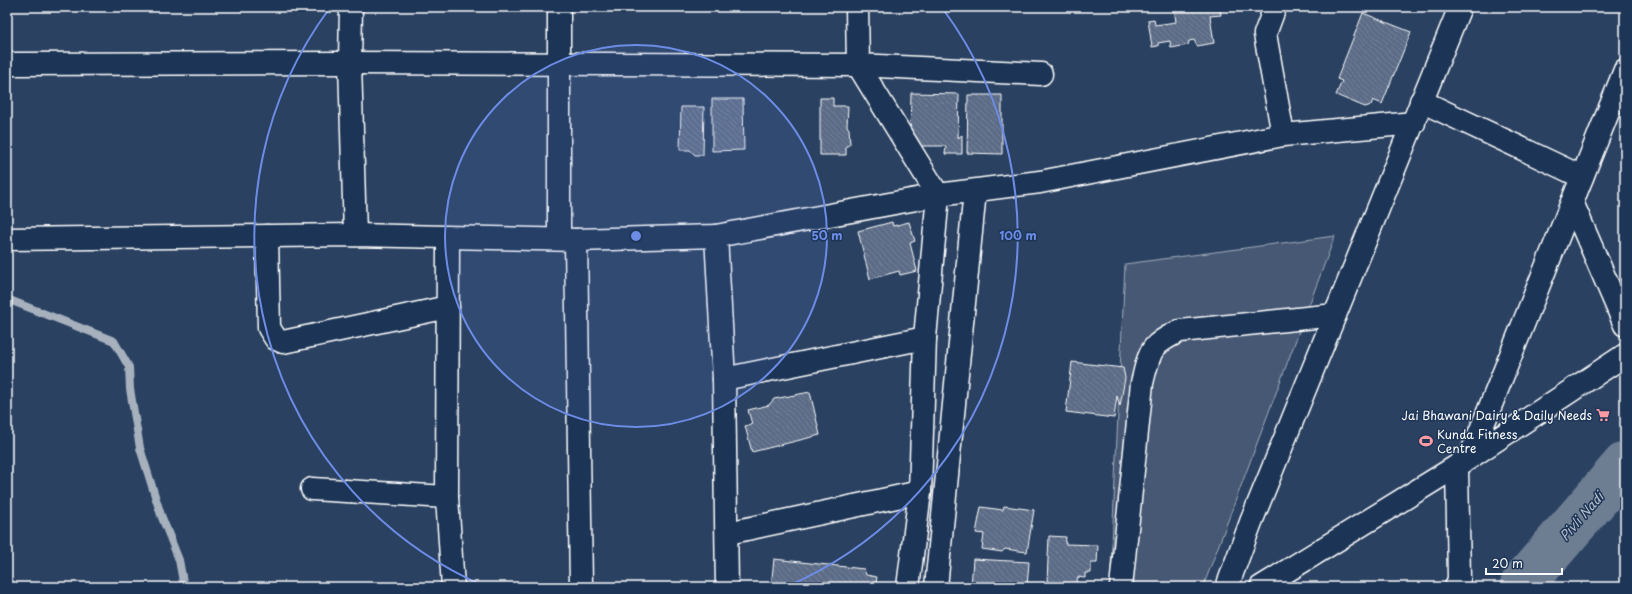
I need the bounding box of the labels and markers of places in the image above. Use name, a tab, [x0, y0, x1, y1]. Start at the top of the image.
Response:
centre of rings	[629, 229, 643, 243]
place label: Jai Bhawani Dairy & Daily Needs	[1402, 406, 1593, 424]
supermarket icon: Jai Bhawani Dairy & Daily Needs	[1595, 407, 1611, 423]
place label: Kunda Fitness Centre	[1437, 425, 1518, 457]
sports icon: Kunda Fitness Centre	[1418, 433, 1434, 449]

